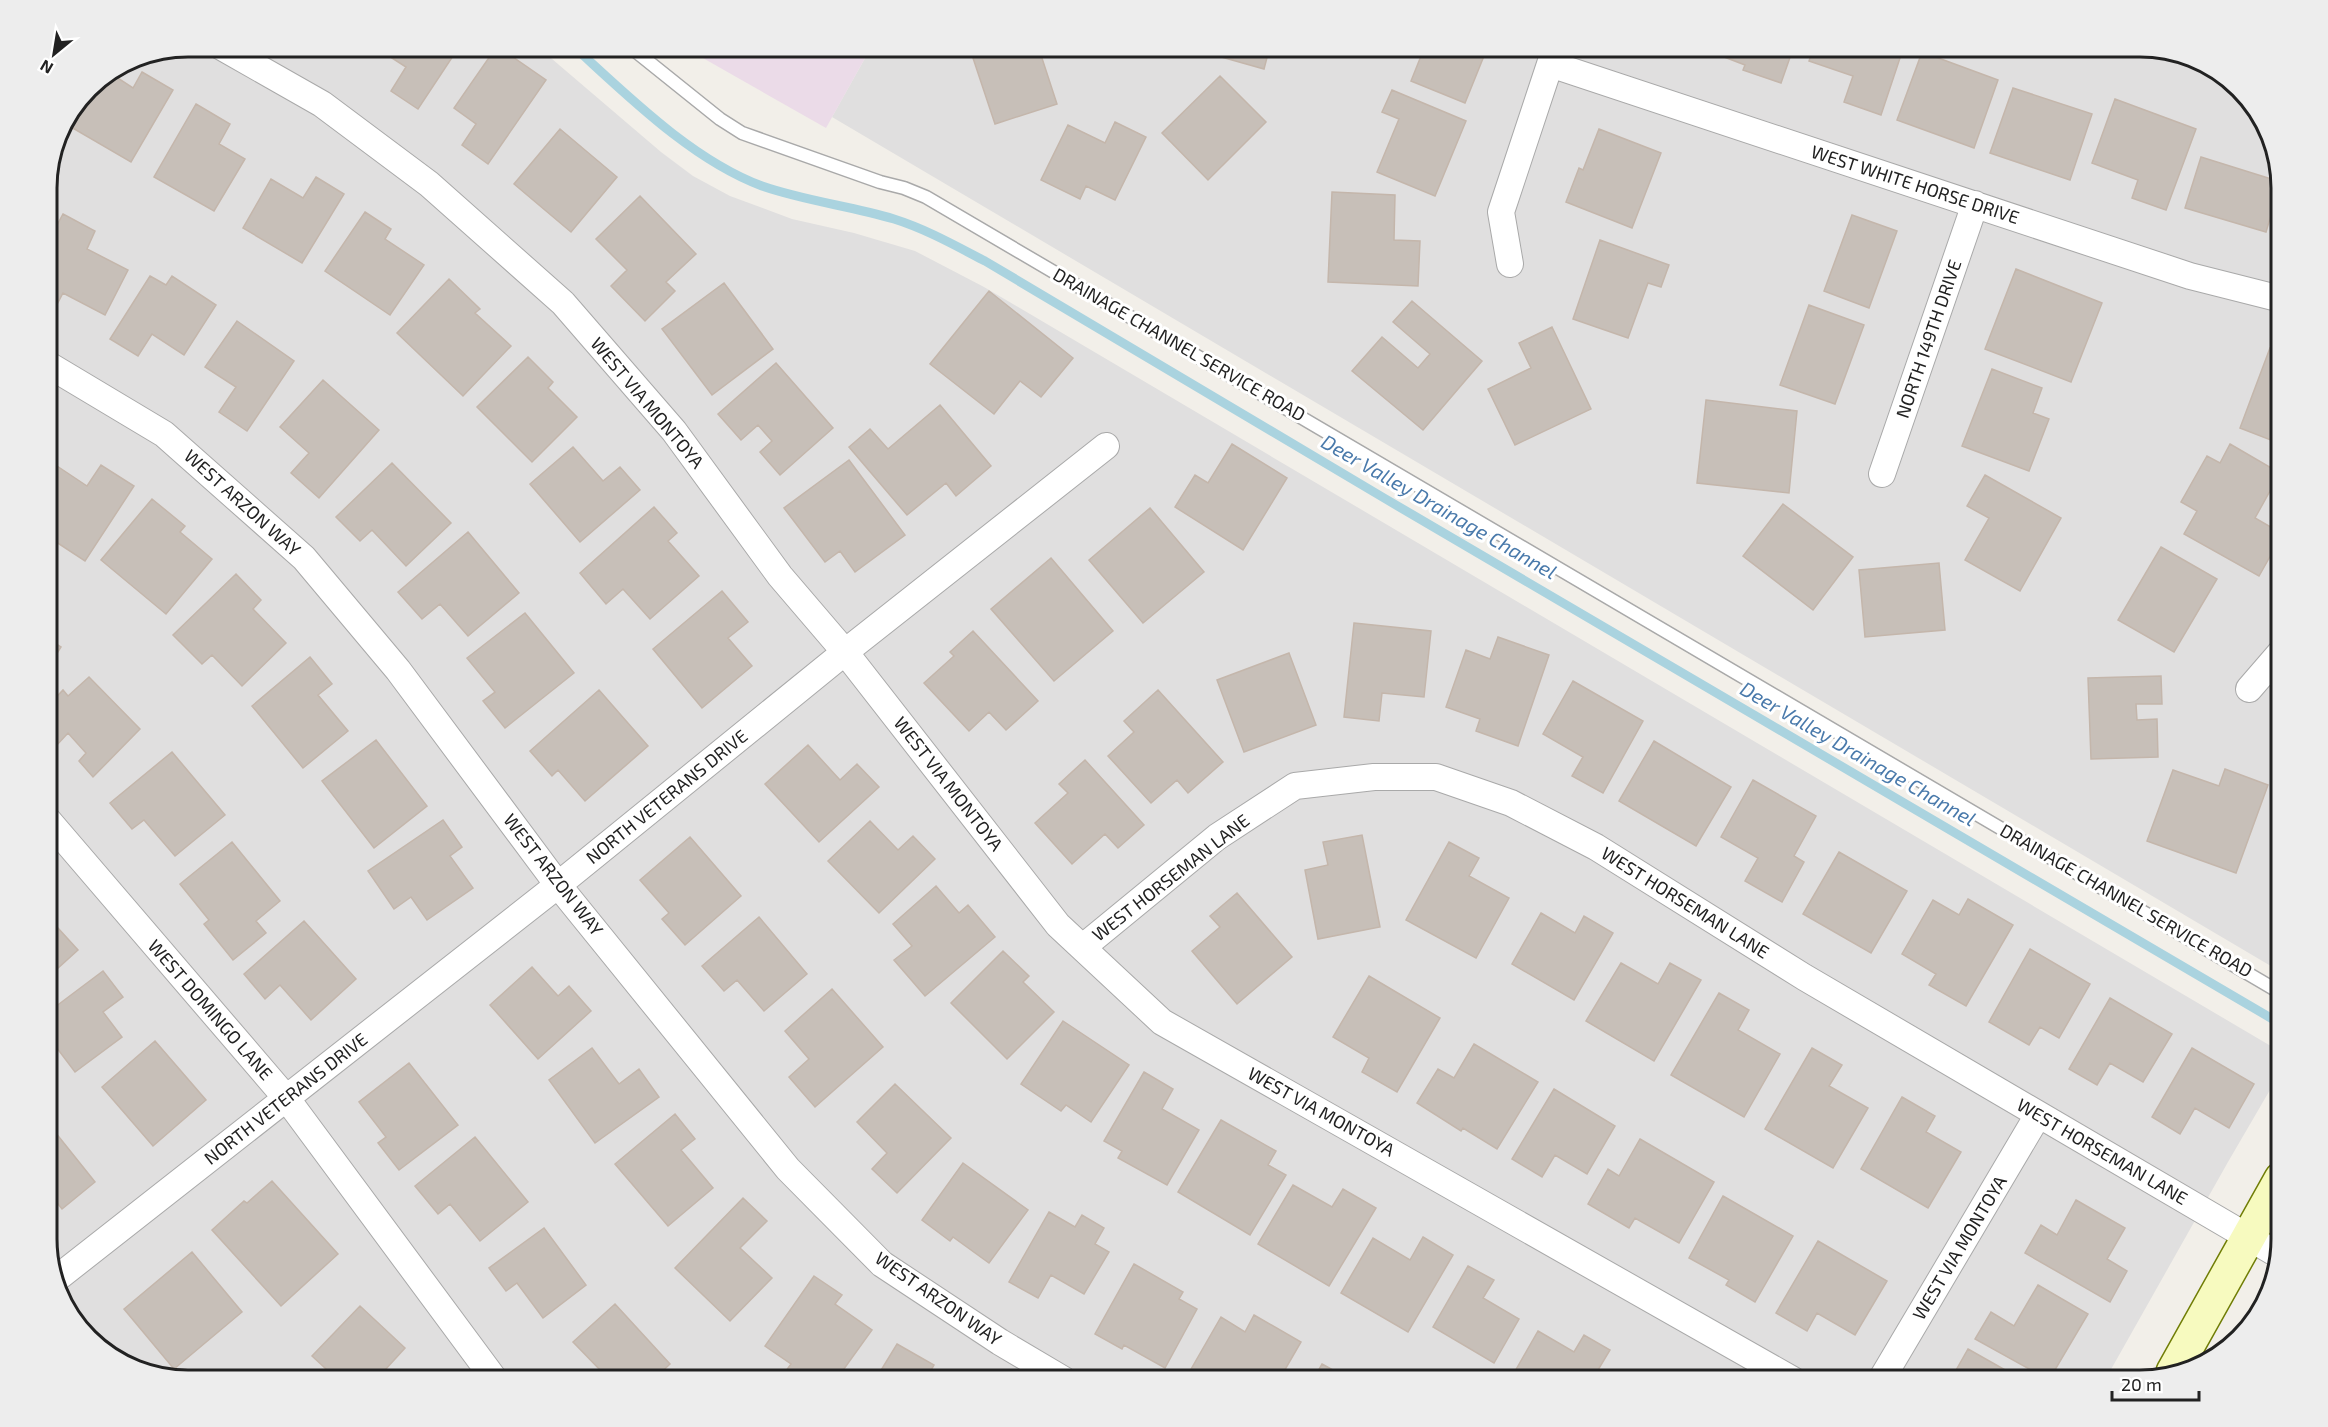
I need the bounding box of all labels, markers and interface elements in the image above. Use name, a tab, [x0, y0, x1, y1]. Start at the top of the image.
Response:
north arrow	[24, 24, 84, 84]
text: N	[36, 56, 56, 79]
street label: WEST WHITE HORSE DRIVE	[1808, 140, 2022, 228]
street label: NORTH 149TH DRIVE	[1891, 257, 1965, 421]
street label: DRAINAGE CHANNEL SERVICE ROAD	[1050, 263, 1309, 426]
street label: WEST VIA MONTOYA	[587, 332, 709, 473]
water label: Deer Valley Drainage Channel	[1317, 429, 1562, 584]
street label: WEST ARZON WAY	[180, 444, 306, 561]
water label: Deer Valley Drainage Channel	[1736, 676, 1981, 831]
street label: WEST VIA MONTOYA	[890, 712, 1009, 856]
street label: NORTH VETERANS DRIVE	[581, 724, 751, 868]
street label: WEST ARZON WAY	[499, 809, 609, 940]
street label: WEST HORSEMAN LANE	[1087, 809, 1253, 945]
street label: DRAINAGE CHANNEL SERVICE ROAD	[1997, 819, 2256, 982]
street label: WEST HORSEMAN LANE	[1598, 842, 1773, 963]
street label: WEST DOMINGO LANE	[144, 935, 278, 1084]
street label: NORTH VETERANS DRIVE	[199, 1028, 371, 1169]
street label: WEST VIA MONTOYA	[1244, 1062, 1399, 1161]
street label: WEST HORSEMAN LANE	[2013, 1093, 2192, 1209]
street label: WEST VIA MONTOYA	[1907, 1171, 2011, 1324]
street label: WEST ARZON WAY	[871, 1246, 1006, 1350]
scale bar	[2112, 1364, 2199, 1402]
text: 20 m	[2121, 1373, 2162, 1395]

